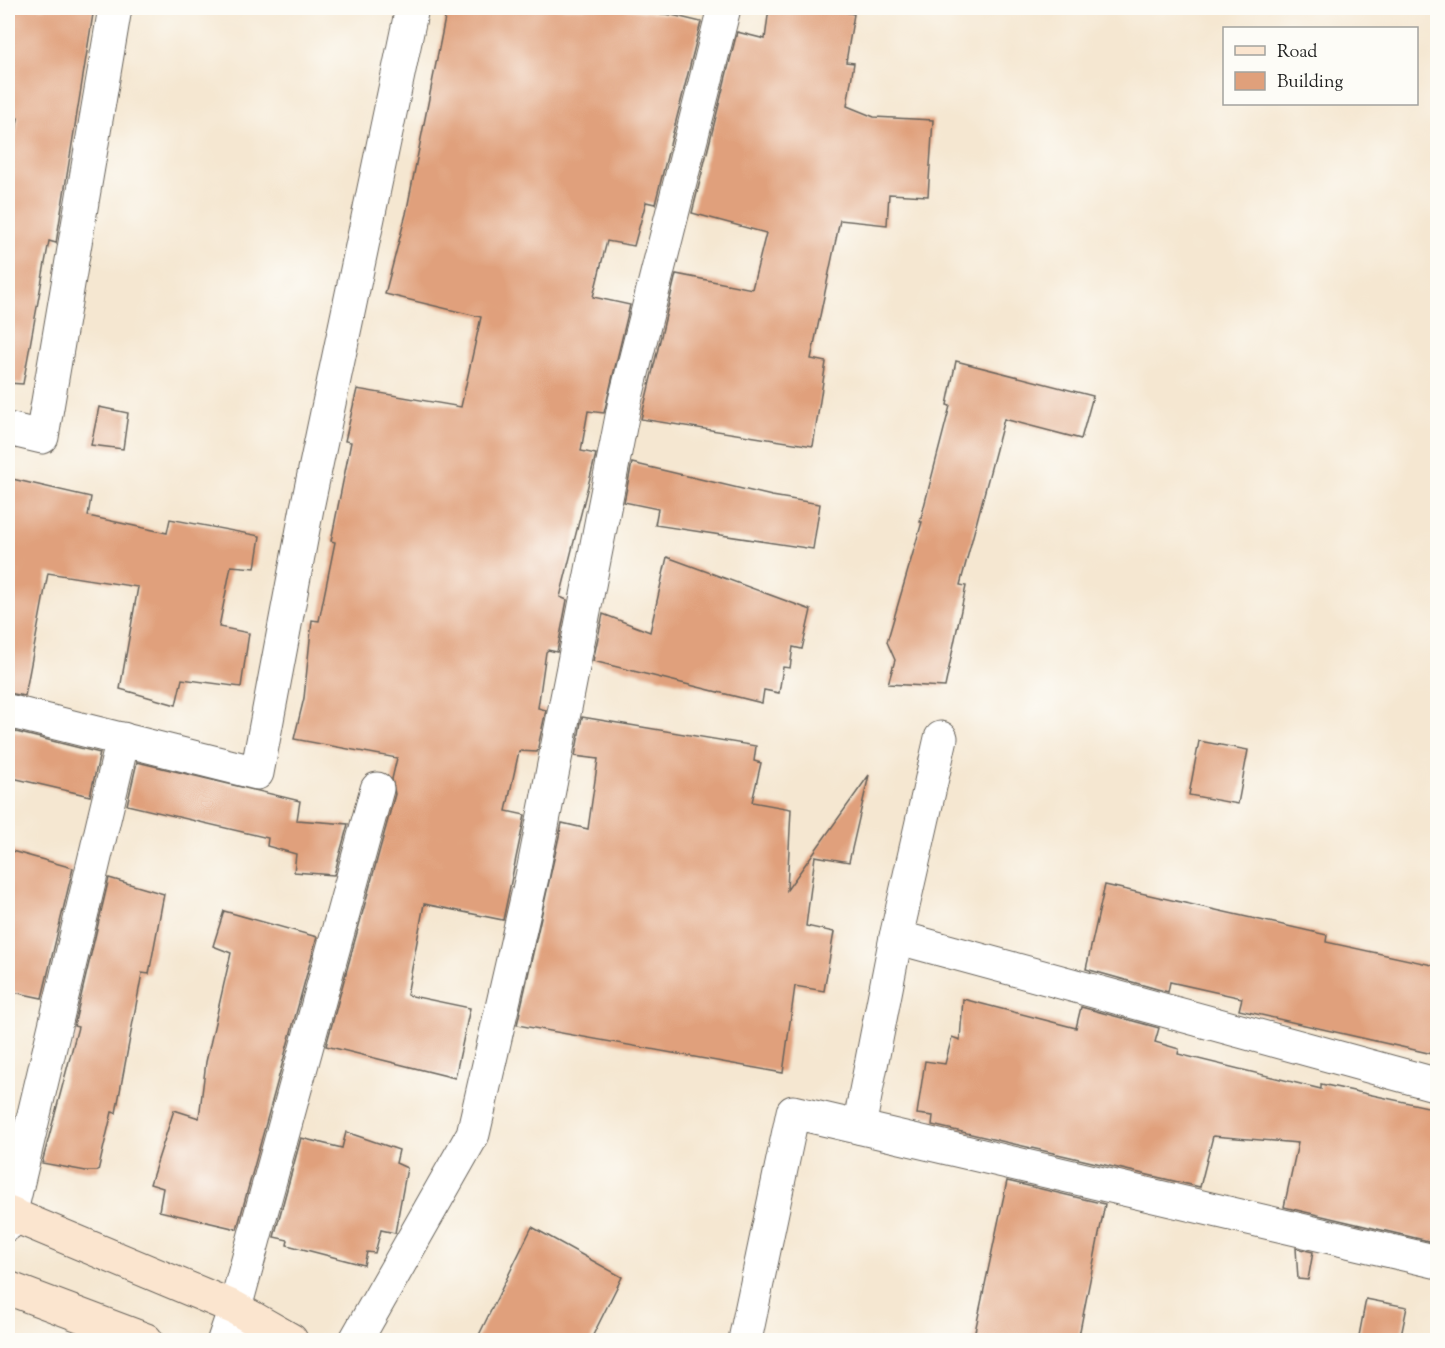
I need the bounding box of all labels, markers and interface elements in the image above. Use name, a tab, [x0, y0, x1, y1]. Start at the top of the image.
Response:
legend	[1223, 27, 1418, 105]
text: Road	[1277, 40, 1317, 66]
text: Building	[1277, 70, 1343, 96]

